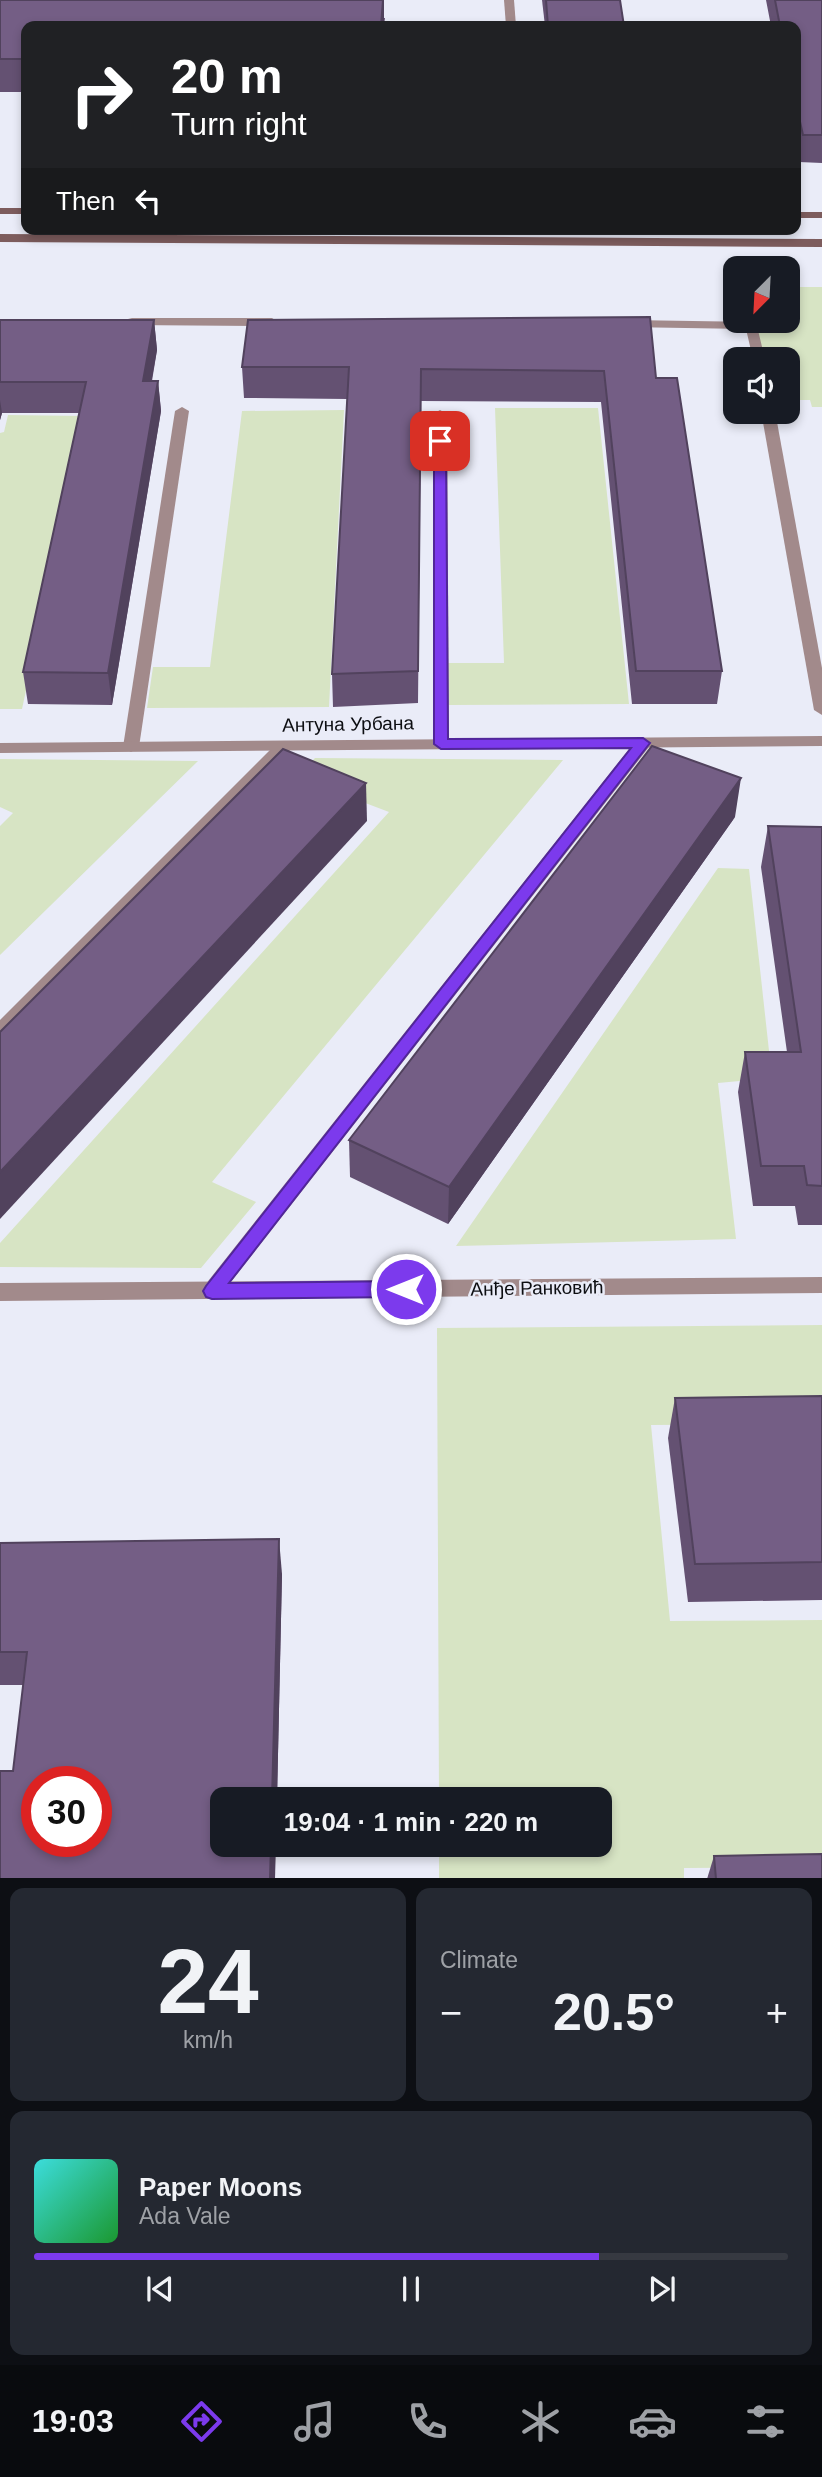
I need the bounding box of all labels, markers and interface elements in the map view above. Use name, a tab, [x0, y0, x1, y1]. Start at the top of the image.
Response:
icon: right	[56, 49, 147, 140]
text: 20 m	[171, 49, 283, 103]
text: Turn right	[171, 106, 307, 142]
icon: left	[129, 182, 167, 220]
text: Then	[56, 186, 115, 216]
north arrow	[723, 256, 800, 332]
map controls	[723, 256, 800, 424]
button: sound	[723, 347, 800, 424]
pin	[410, 411, 470, 471]
icon: arrive	[421, 422, 459, 460]
street label: Антуна Урбана	[282, 712, 414, 736]
position arrow	[369, 1252, 443, 1326]
street label: Анђе Ранковић	[470, 1276, 604, 1300]
speed limit sign: 30	[21, 1766, 112, 1857]
text: 19:04 · 1 min · 220 m	[284, 1807, 538, 1837]
text: 24	[157, 1931, 259, 2032]
text: Climate	[440, 1947, 518, 1973]
text: 20.5°	[553, 1983, 675, 2041]
text: −	[440, 1992, 462, 2034]
text: +	[766, 1992, 788, 2034]
text: km/h	[183, 2027, 233, 2053]
text: Paper Moons	[139, 2172, 302, 2202]
text: Ada Vale	[139, 2203, 231, 2229]
icon: previous	[141, 2270, 179, 2308]
icon: pause	[392, 2270, 430, 2308]
icon: next	[643, 2270, 681, 2308]
icon: directions	[177, 2397, 226, 2446]
icon: music	[290, 2397, 339, 2446]
icon: phone	[403, 2397, 452, 2446]
icon: climate	[516, 2397, 565, 2446]
icon: car	[628, 2397, 677, 2446]
icon: filters	[741, 2397, 790, 2446]
text: 19:03	[32, 2403, 114, 2439]

